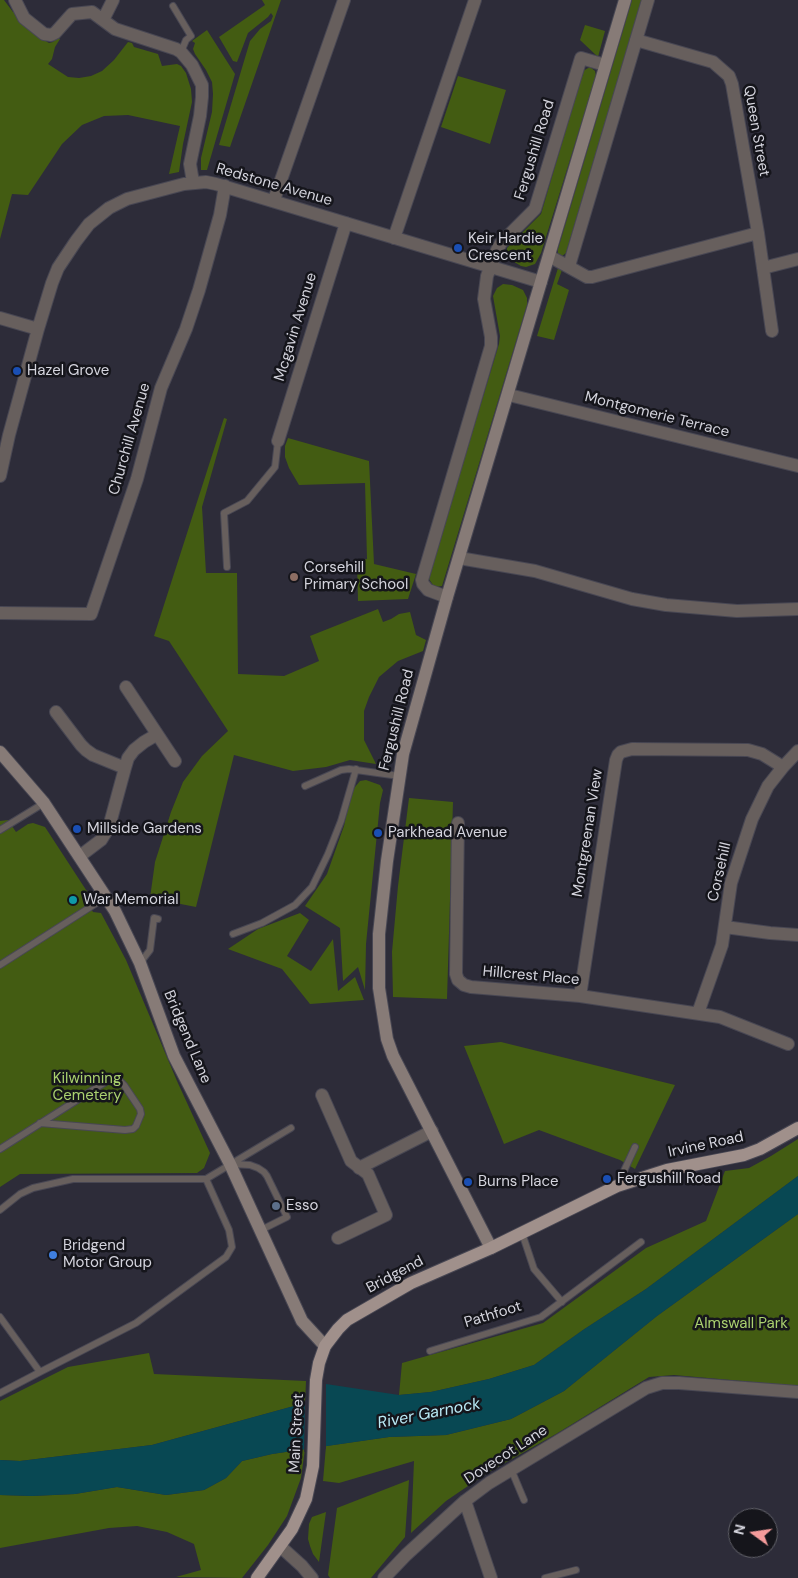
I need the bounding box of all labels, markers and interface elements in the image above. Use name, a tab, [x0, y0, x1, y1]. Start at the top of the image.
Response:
street label: Queen Street	[739, 84, 773, 178]
street label: Fergushill Road	[511, 98, 559, 202]
street label: Redstone Avenue	[214, 160, 334, 210]
place label: Keir Hardie Crescent	[468, 230, 543, 265]
marker: Keir Hardie Crescent	[452, 242, 464, 254]
street label: Mcgavin Avenue	[271, 271, 321, 383]
place label: Hazel Grove	[27, 362, 109, 380]
marker: Hazel Grove	[11, 365, 23, 377]
street label: Churchill Avenue	[105, 381, 155, 497]
street label: Montgomerie Terrace	[583, 388, 731, 442]
place label: Corsehill Primary School	[304, 559, 408, 594]
marker: Corsehill Primary School	[288, 571, 300, 583]
street label: Fergushill Road	[376, 667, 418, 773]
street label: Montgreenan View	[569, 768, 607, 898]
place label: Millside Gardens	[87, 820, 202, 838]
marker: Millside Gardens	[71, 823, 83, 835]
place label: Parkhead Avenue	[388, 824, 507, 842]
marker: Parkhead Avenue	[372, 827, 384, 839]
street label: Corsehill	[704, 841, 736, 903]
place label: War Memorial	[83, 891, 179, 909]
marker: War Memorial	[67, 894, 79, 906]
street label: Hillcrest Place	[482, 963, 580, 989]
street label: Bridgend Lane	[159, 988, 215, 1086]
park label: Kilwinning Cemetery	[53, 1070, 121, 1105]
street label: Irvine Road	[667, 1128, 745, 1162]
place label: Fergushill Road	[617, 1170, 721, 1188]
place label: Burns Place	[478, 1173, 559, 1191]
marker: Fergushill Road	[601, 1173, 613, 1185]
marker: Burns Place	[462, 1176, 474, 1188]
place label: Esso	[286, 1197, 318, 1215]
marker: Esso	[270, 1200, 282, 1212]
place label: Bridgend Motor Group	[63, 1237, 152, 1272]
marker: Bridgend Motor Group	[47, 1249, 59, 1261]
street label: Bridgend	[363, 1252, 427, 1298]
street label: Pathfoot	[462, 1298, 524, 1332]
park label: Almswall Park	[694, 1315, 788, 1333]
street label: Main Street	[286, 1393, 308, 1473]
water label: River Garnock	[376, 1395, 482, 1433]
street label: Dovecot Lane	[461, 1422, 551, 1488]
north arrow	[728, 1508, 778, 1558]
text: N	[729, 1522, 749, 1537]

